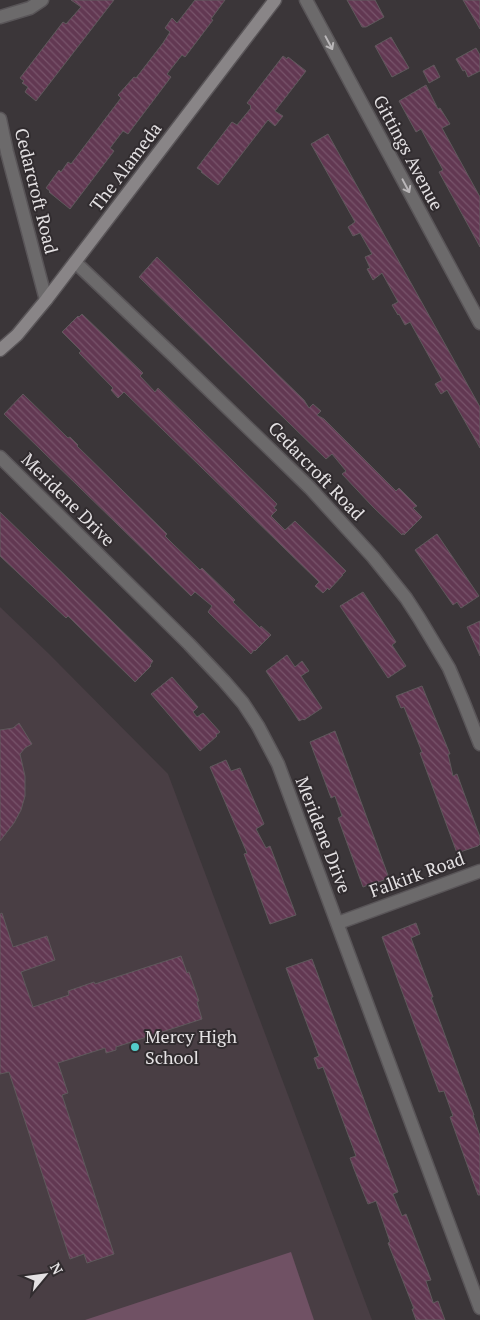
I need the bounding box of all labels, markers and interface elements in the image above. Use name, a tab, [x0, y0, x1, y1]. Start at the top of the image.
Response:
one-way arrow	[325, 35, 334, 50]
street label: Gittings Avenue	[368, 91, 449, 214]
street label: The Alameda	[84, 117, 166, 216]
street label: Cedarcroft Road	[10, 125, 64, 256]
one-way arrow	[402, 178, 411, 193]
street label: Cedarcroft Road	[263, 416, 370, 525]
street label: Meridene Drive	[17, 447, 121, 551]
street label: Meridene Drive	[291, 773, 357, 896]
street label: Falkirk Road	[366, 846, 468, 902]
place label: Mercy High School	[145, 1024, 237, 1069]
marker: Mercy High School	[129, 1041, 141, 1053]
north arrow	[20, 1250, 70, 1300]
text: N	[46, 1259, 68, 1278]

